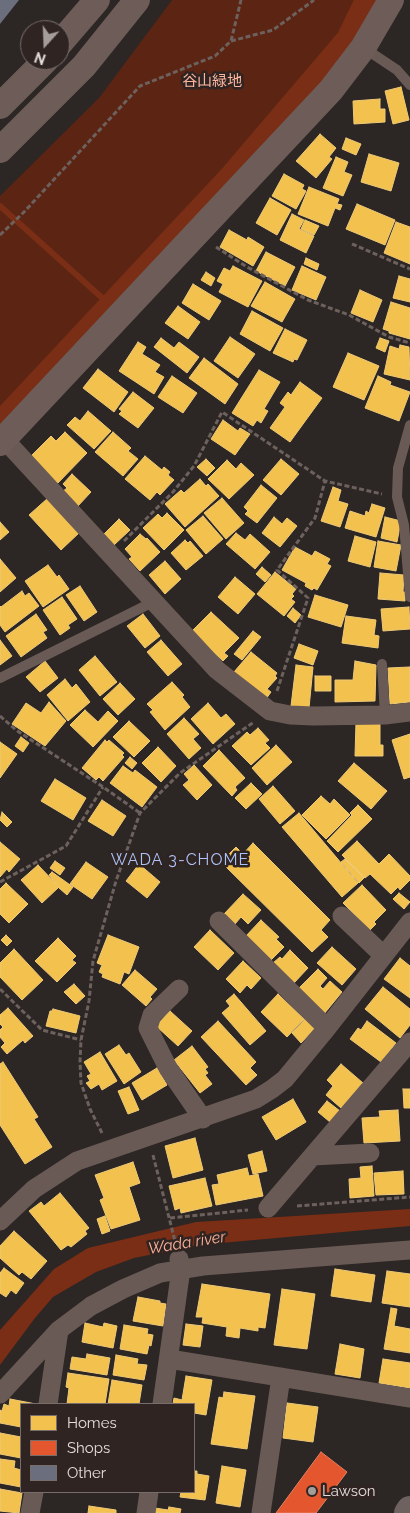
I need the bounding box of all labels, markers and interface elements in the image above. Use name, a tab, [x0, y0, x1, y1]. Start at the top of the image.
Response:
north arrow	[20, 20, 70, 70]
text: N	[32, 49, 48, 68]
park label: 谷山緑地	[182, 72, 242, 90]
district label: WADA 3-CHOME	[109, 850, 251, 870]
water label: Wada river	[147, 1227, 227, 1259]
legend	[20, 1403, 195, 1493]
text: Homes	[67, 1414, 117, 1432]
text: Shops	[67, 1439, 110, 1457]
text: Other	[67, 1464, 106, 1482]
place label: Lawson	[322, 1482, 376, 1500]
marker: Lawson	[306, 1485, 318, 1497]

